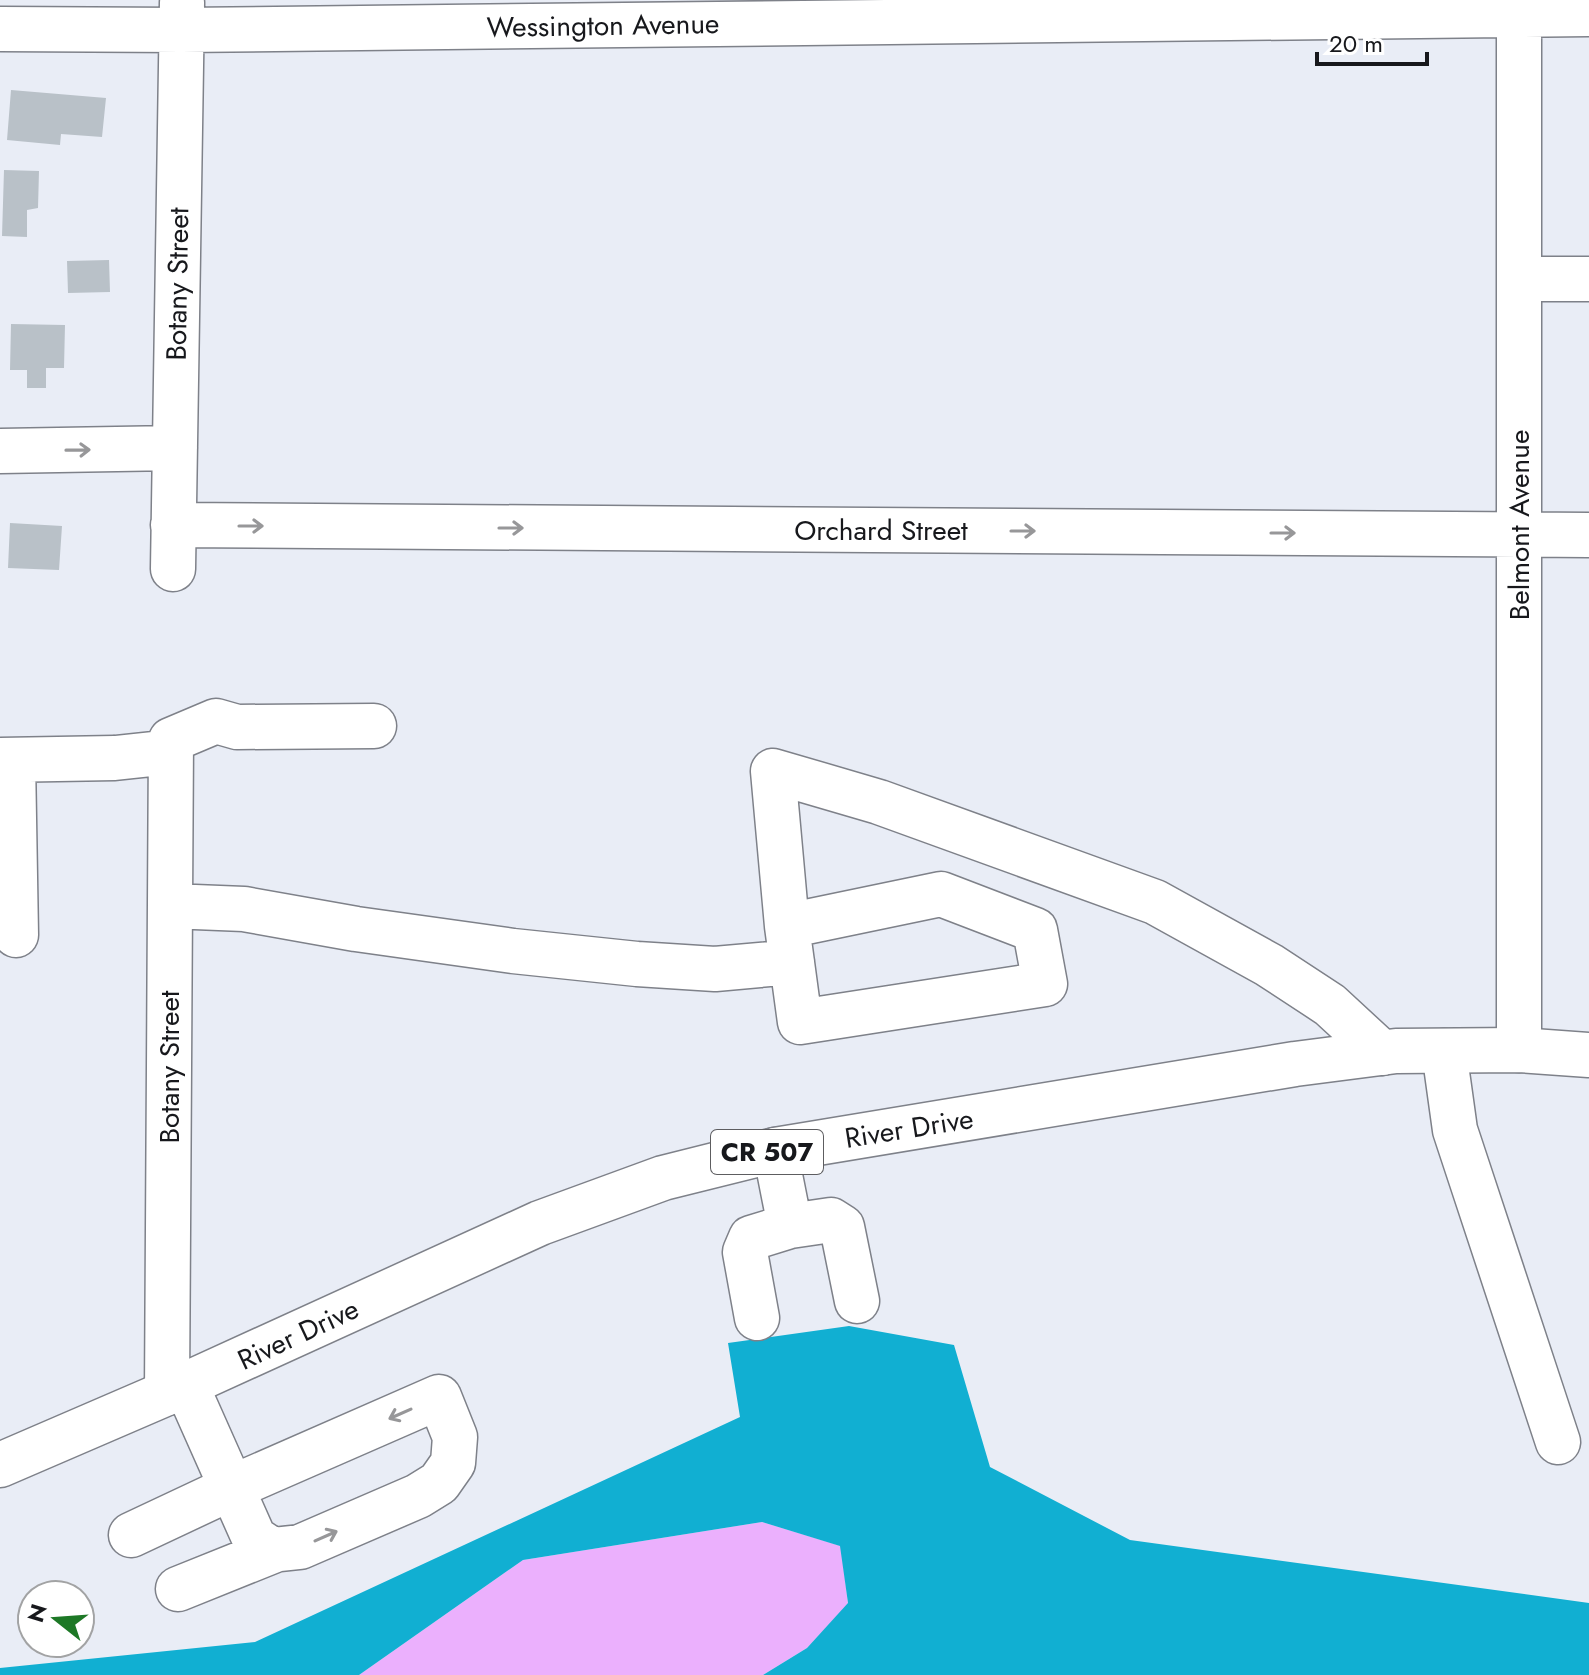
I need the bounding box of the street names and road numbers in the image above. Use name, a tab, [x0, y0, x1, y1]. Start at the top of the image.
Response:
street label: Wessington Avenue	[486, 3, 720, 48]
street label: Botany Street	[156, 207, 199, 361]
street label: Belmont Avenue	[1499, 430, 1540, 620]
street label: Orchard Street	[794, 510, 968, 551]
street label: Botany Street	[149, 990, 190, 1144]
street label: River Drive	[842, 1098, 976, 1159]
road number: CR 507	[711, 1130, 823, 1174]
street label: River Drive	[231, 1289, 366, 1380]

